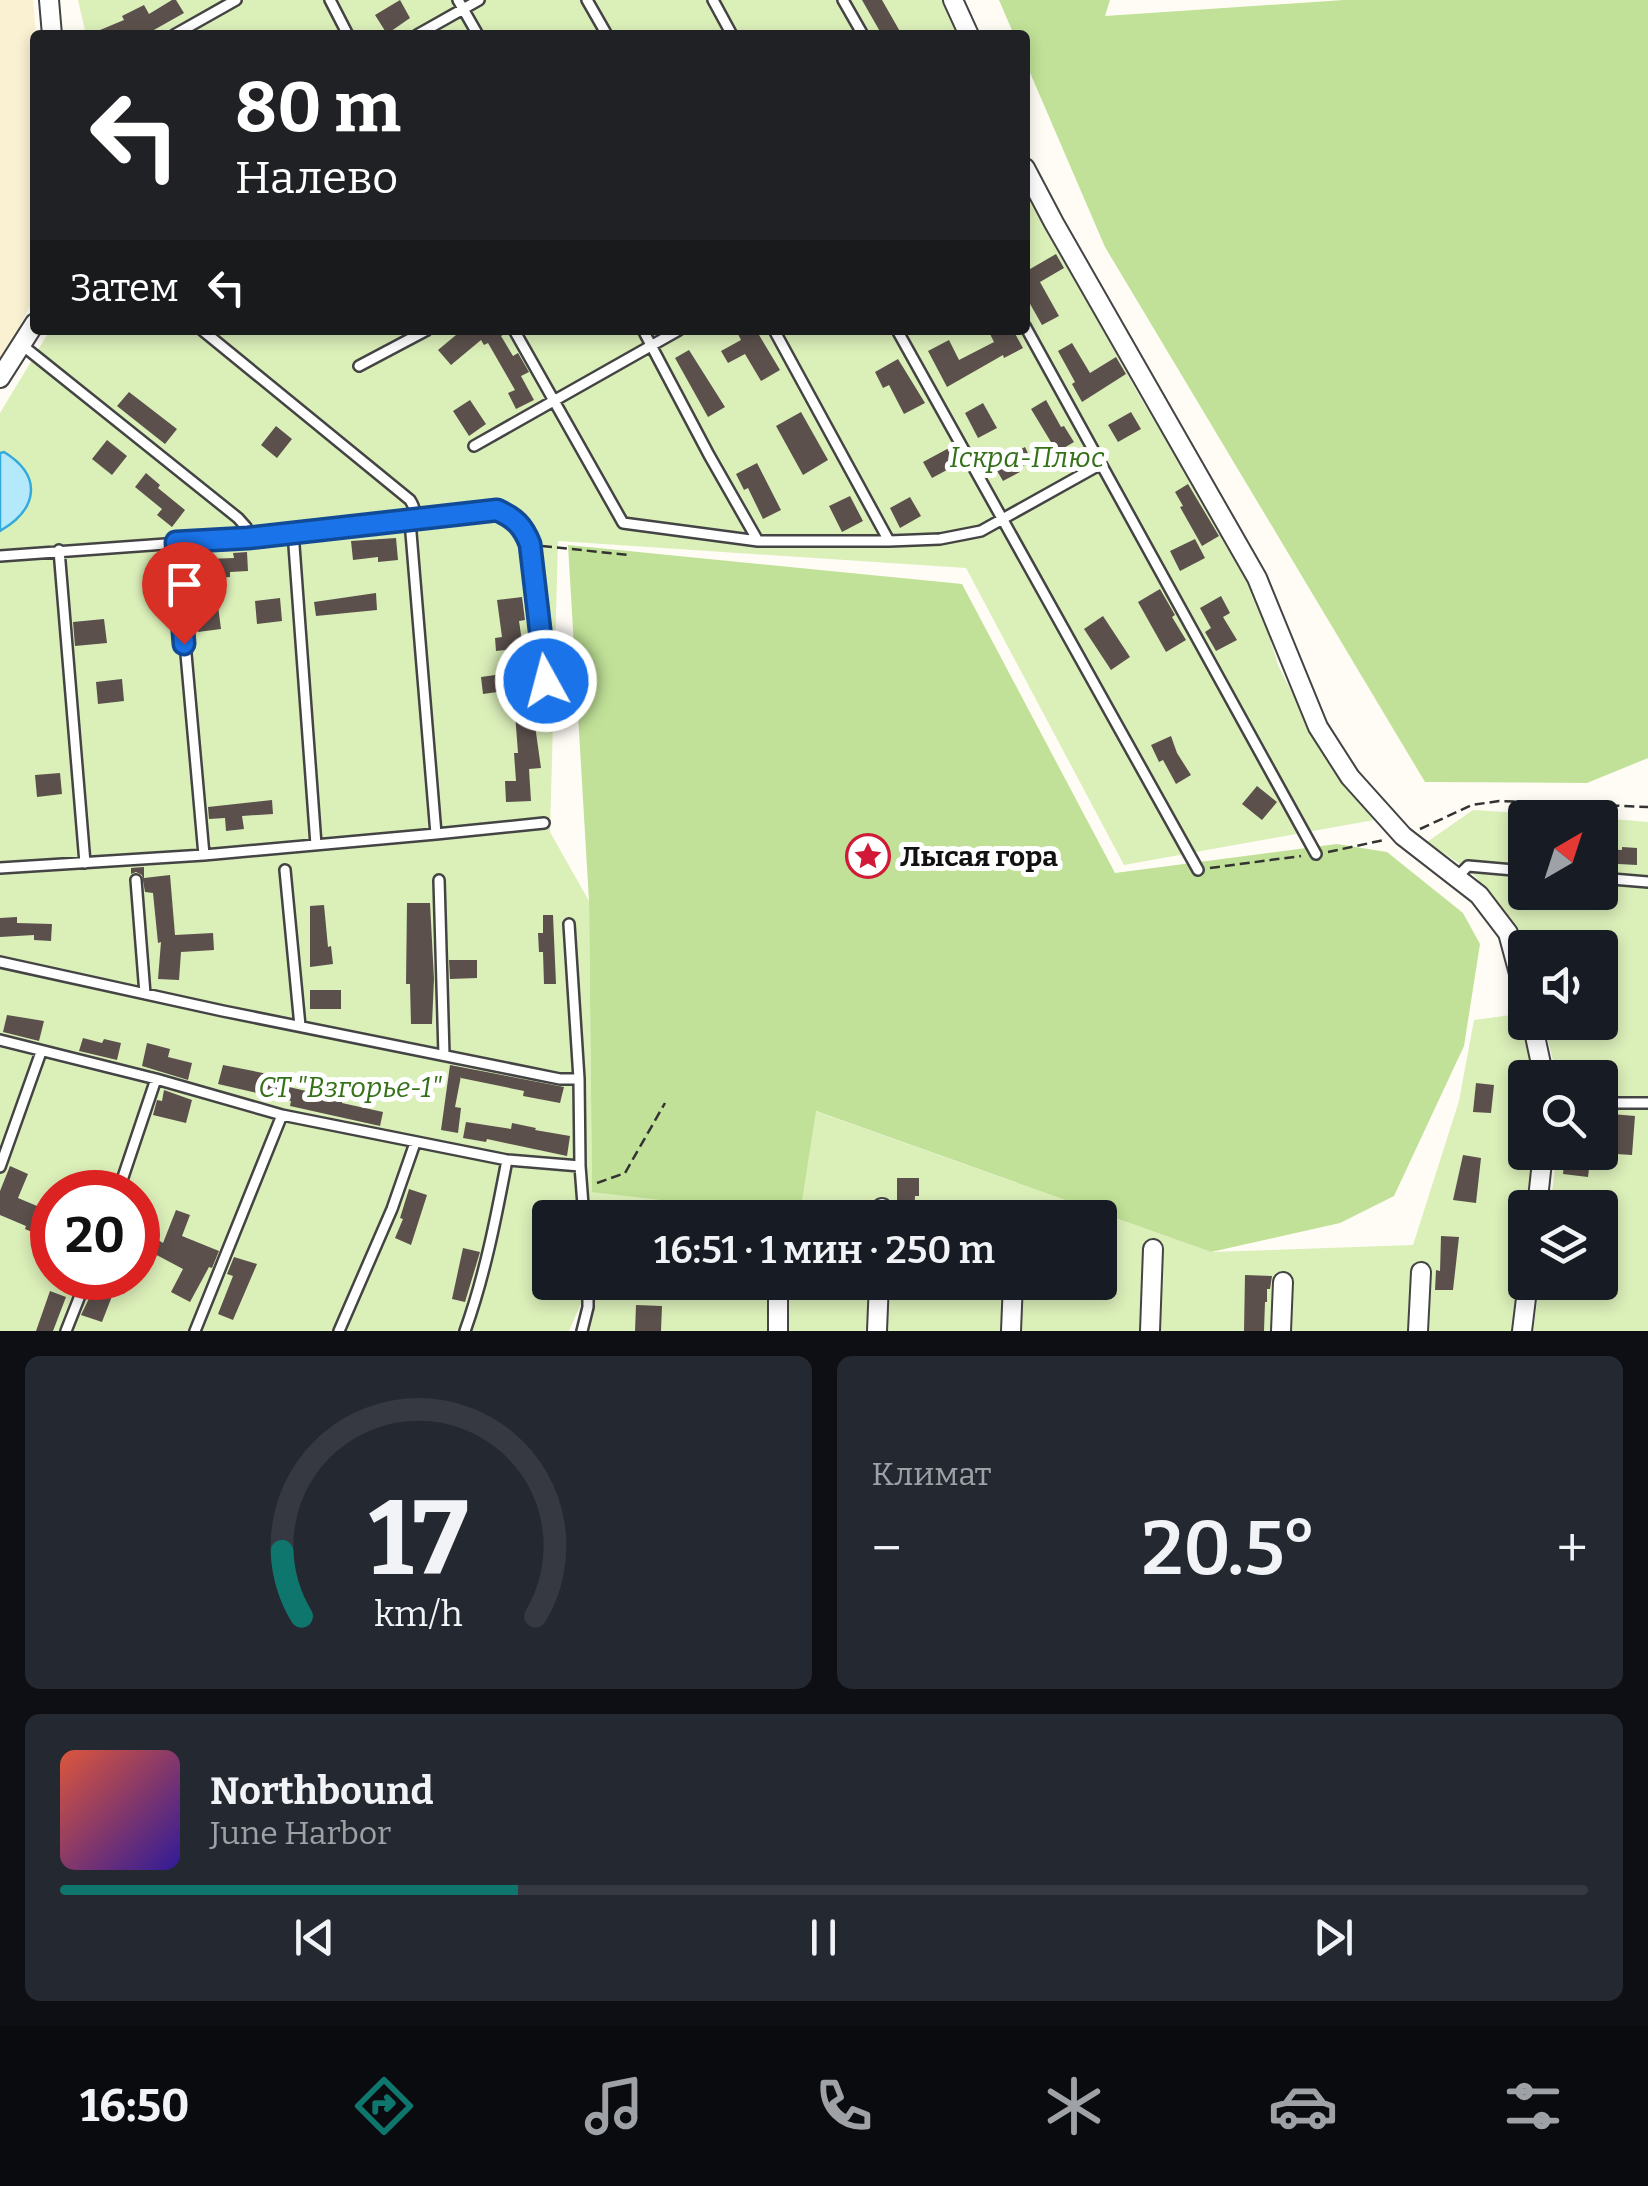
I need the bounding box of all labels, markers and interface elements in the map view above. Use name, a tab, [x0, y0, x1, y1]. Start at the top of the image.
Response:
text: 80 m	[235, 66, 401, 150]
icon: left	[70, 70, 200, 200]
text: Налево	[235, 151, 398, 205]
icon: left	[199, 260, 254, 315]
text: Затем	[70, 265, 179, 311]
park label: Іскра-Плюс	[950, 441, 1105, 474]
pin	[142, 542, 227, 645]
icon: arrive	[157, 557, 212, 612]
position arrow	[494, 629, 598, 733]
north arrow	[1508, 800, 1618, 910]
map controls	[1508, 800, 1618, 1300]
place icon: Лысая гора	[845, 833, 891, 879]
place label: Лысая гора	[900, 840, 1058, 873]
button: sound	[1508, 930, 1618, 1040]
button: search	[1508, 1060, 1618, 1170]
park label: СТ "Взгорье-1"	[258, 1071, 442, 1104]
speed limit sign: 20	[30, 1170, 160, 1300]
button: layers	[1508, 1190, 1618, 1300]
text: 16:51 · 1 мин · 250 m	[654, 1227, 995, 1273]
text: Климат	[872, 1455, 991, 1493]
text: 17	[368, 1477, 468, 1602]
text: 20.5°	[1141, 1504, 1317, 1594]
text: −	[872, 1516, 902, 1582]
text: +	[1557, 1516, 1588, 1582]
text: km/h	[374, 1593, 462, 1635]
text: Northbound	[210, 1768, 433, 1814]
text: June Harbor	[210, 1814, 391, 1852]
icon: previous	[287, 1910, 342, 1965]
icon: pause	[796, 1910, 851, 1965]
icon: next	[1306, 1910, 1361, 1965]
icon: directions	[349, 2071, 419, 2141]
icon: music	[579, 2071, 649, 2141]
icon: phone	[809, 2071, 879, 2141]
icon: climate	[1039, 2071, 1109, 2141]
icon: car	[1268, 2071, 1338, 2141]
icon: filters	[1498, 2071, 1568, 2141]
text: 16:50	[80, 2079, 190, 2133]

